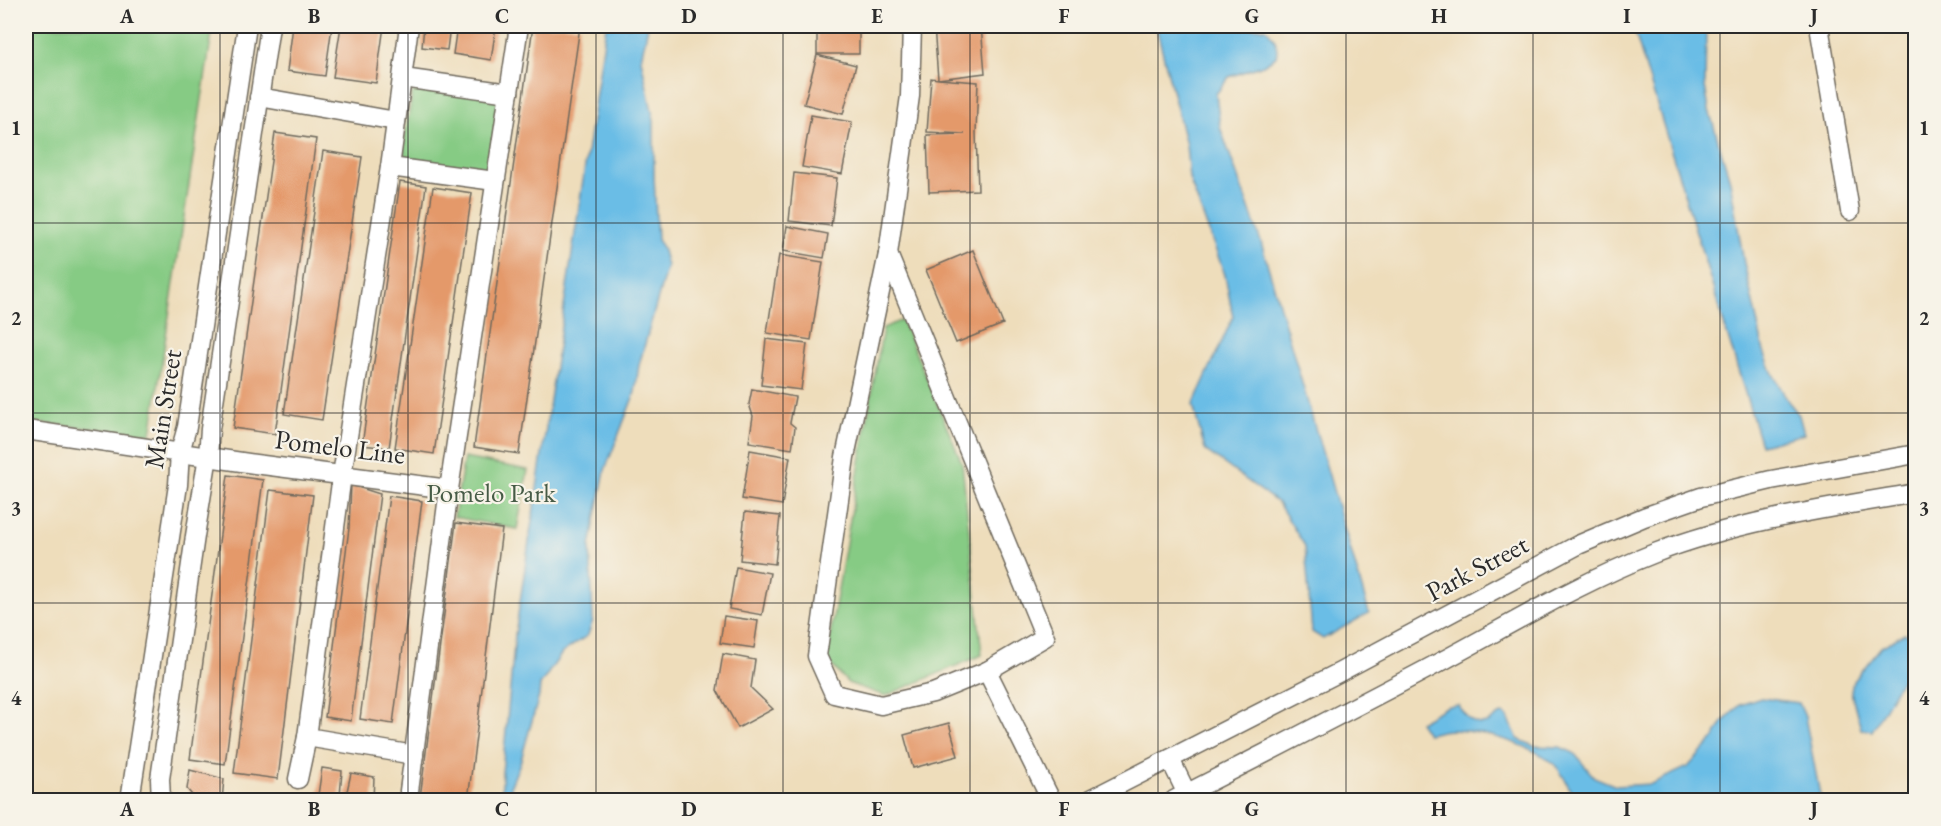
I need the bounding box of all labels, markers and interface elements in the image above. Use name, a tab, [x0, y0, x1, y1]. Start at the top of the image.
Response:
text: A	[119, 3, 135, 29]
text: B	[308, 3, 320, 29]
text: C	[495, 3, 509, 29]
text: D	[681, 3, 697, 29]
text: E	[871, 3, 883, 29]
text: F	[1059, 3, 1070, 29]
text: G	[1245, 3, 1259, 29]
text: H	[1431, 3, 1447, 29]
text: I	[1623, 3, 1631, 29]
text: J	[1808, 3, 1818, 29]
text: 1	[11, 115, 21, 141]
text: 1	[1919, 115, 1929, 141]
text: 2	[11, 305, 22, 331]
text: 2	[1919, 305, 1930, 331]
street label: Main Street	[136, 346, 189, 471]
street label: Pomelo Line	[273, 421, 407, 472]
park label: Pomelo Park	[426, 475, 556, 510]
text: 3	[11, 495, 21, 521]
text: 3	[1919, 495, 1929, 521]
street label: Park Street	[1420, 526, 1534, 609]
text: 4	[11, 685, 22, 711]
text: 4	[1919, 685, 1930, 711]
text: A	[119, 796, 135, 822]
text: B	[308, 796, 320, 822]
text: C	[495, 796, 509, 822]
text: D	[681, 796, 697, 822]
text: E	[871, 796, 883, 822]
text: F	[1059, 796, 1070, 822]
text: G	[1245, 796, 1259, 822]
text: H	[1431, 796, 1447, 822]
text: I	[1623, 796, 1631, 822]
text: J	[1808, 796, 1818, 822]

